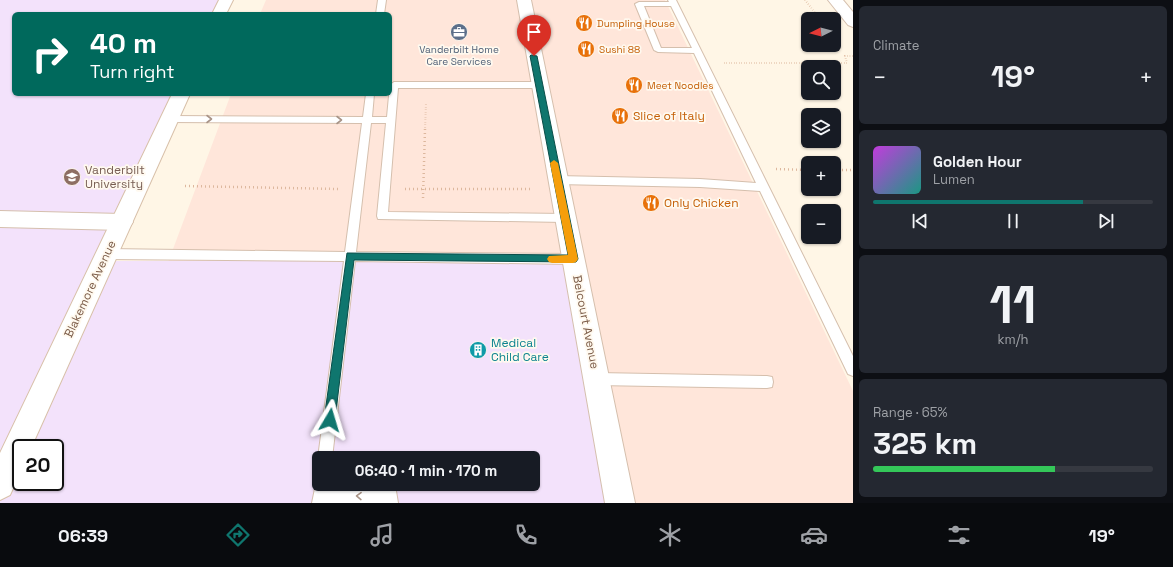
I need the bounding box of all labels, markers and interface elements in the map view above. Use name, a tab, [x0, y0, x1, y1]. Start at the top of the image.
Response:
north arrow	[801, 12, 841, 52]
map controls	[801, 12, 841, 244]
restaurant icon: Dumpling House	[574, 13, 594, 33]
pin	[517, 15, 551, 56]
place label: Dumpling House	[597, 17, 675, 30]
icon: arrive	[523, 21, 545, 43]
office icon: Vanderbilt Home Care Services	[449, 22, 469, 42]
text: 40 m	[90, 25, 157, 61]
icon: right	[24, 28, 76, 80]
text: Climate	[873, 37, 919, 54]
restaurant icon: Sushi 88	[576, 39, 596, 59]
place label: Vanderbilt Home Care Services	[419, 43, 499, 68]
place label: Sushi 88	[599, 43, 640, 56]
text: 19°	[991, 57, 1035, 96]
text: Turn right	[90, 60, 174, 83]
button: search	[801, 60, 841, 100]
text: −	[873, 63, 887, 91]
text: +	[1139, 63, 1153, 91]
restaurant icon: Meet Noodles	[624, 75, 644, 95]
place label: Meet Noodles	[647, 79, 714, 92]
restaurant icon: Slice of Italy	[610, 106, 630, 126]
place label: Slice of Italy	[633, 108, 705, 124]
button: layers	[801, 108, 841, 148]
one-way arrow	[206, 115, 212, 123]
one-way arrow	[336, 116, 342, 124]
text: Golden Hour	[933, 152, 1022, 171]
button: +	[801, 156, 841, 196]
place label: Vanderbilt University	[85, 162, 145, 192]
school or university icon: Vanderbilt University	[62, 167, 82, 187]
text: Lumen	[933, 171, 975, 188]
restaurant icon: Only Chicken	[641, 193, 661, 213]
place label: Only Chicken	[664, 195, 739, 211]
button: −	[801, 204, 841, 244]
icon: previous	[909, 210, 931, 232]
icon: pause	[1002, 210, 1024, 232]
icon: next	[1095, 210, 1117, 232]
street label: Blakemore Avenue	[60, 238, 120, 340]
text: 11	[989, 272, 1037, 338]
street label: Belcourt Avenue	[569, 274, 603, 370]
text: km/h	[998, 331, 1028, 348]
place label: Medical Child Care	[491, 335, 549, 365]
building icon: Medical Child Care	[468, 340, 488, 360]
position arrow	[309, 399, 351, 441]
text: Range · 65%	[873, 404, 948, 421]
text: 325 km	[873, 424, 977, 463]
speed limit sign: 20	[12, 439, 64, 491]
text: 06:40 · 1 min · 170 m	[355, 461, 497, 480]
one-way arrow	[356, 492, 362, 500]
icon: directions	[224, 521, 252, 549]
icon: music	[368, 521, 396, 549]
icon: phone	[512, 521, 540, 549]
icon: climate	[656, 521, 684, 549]
icon: car	[800, 521, 828, 549]
icon: filters	[945, 521, 973, 549]
text: 06:39	[58, 524, 108, 547]
text: 19°	[1089, 524, 1115, 547]

